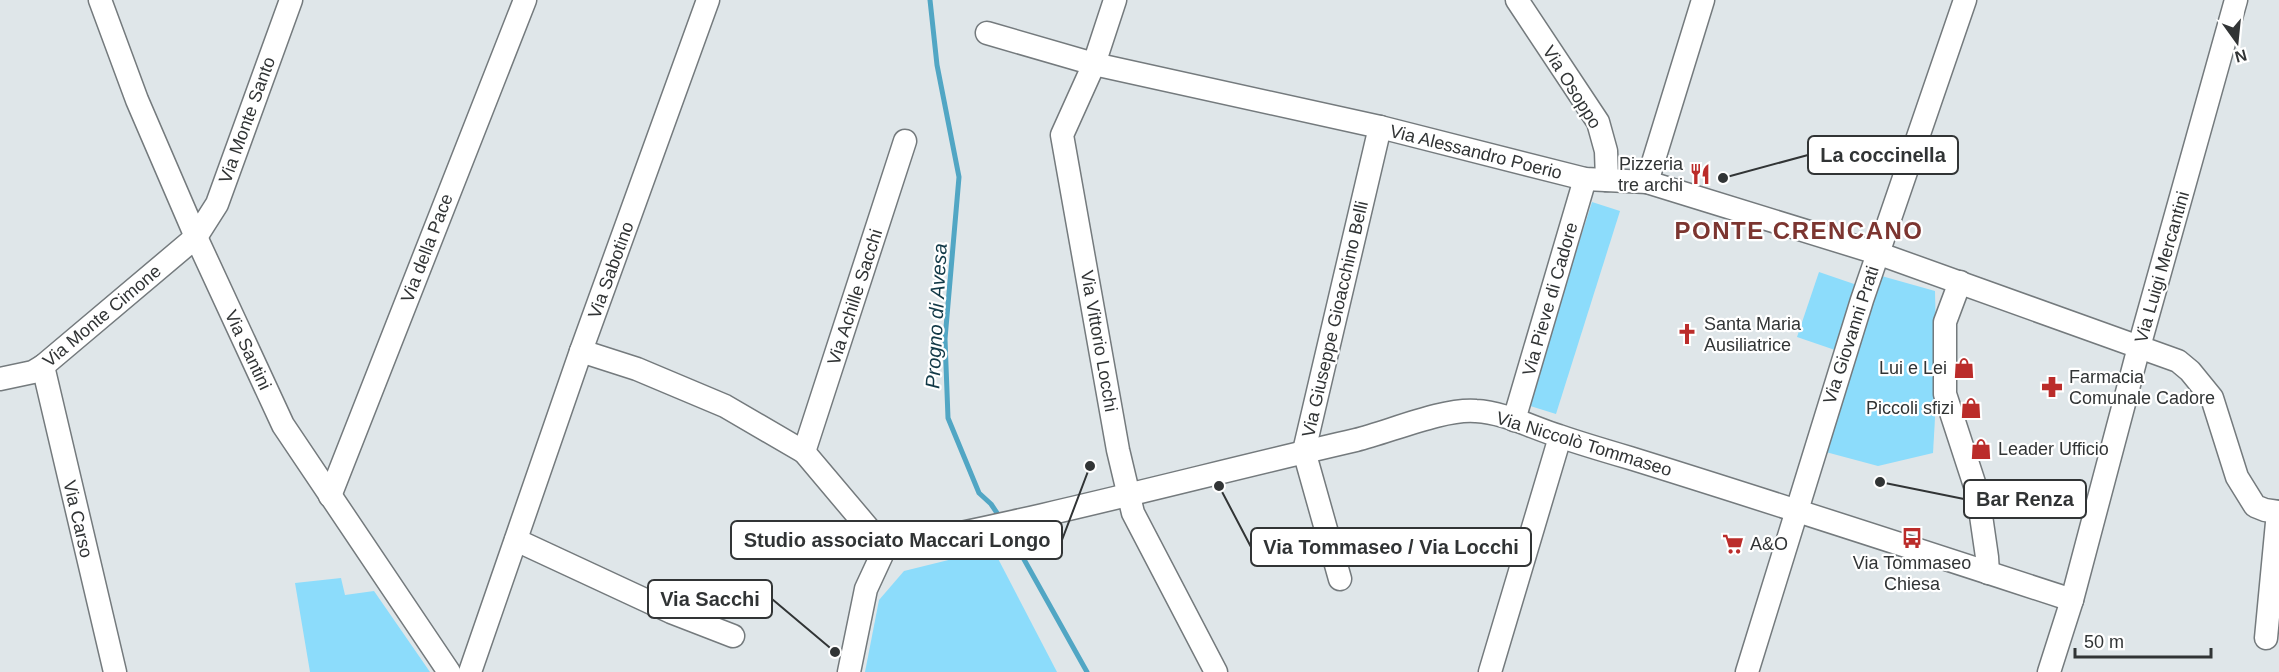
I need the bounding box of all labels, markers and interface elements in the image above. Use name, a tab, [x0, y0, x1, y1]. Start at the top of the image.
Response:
north arrow	[2207, 12, 2267, 72]
street label: Via Osoppo	[1539, 42, 1605, 132]
text: N	[2233, 46, 2249, 66]
street label: Via Monte Santo	[215, 54, 279, 186]
street label: Via Alessandro Poerio	[1388, 121, 1564, 183]
callout: La coccinella	[1808, 136, 1958, 174]
text: La coccinella	[1820, 144, 1947, 166]
place label: Pizzeria tre archi	[1618, 154, 1684, 195]
restaurant icon: Pizzeria tre archi	[1688, 162, 1712, 186]
street label: Via Luigi Mercantini	[2131, 189, 2193, 345]
street label: Via della Pace	[397, 191, 457, 305]
street label: Via Giuseppe Gioacchino Belli	[1298, 199, 1372, 439]
district label: PONTE CRENCANO	[1674, 217, 1924, 244]
street label: Via Sabotino	[584, 219, 638, 321]
street label: Via Pieve di Cadore	[1519, 220, 1581, 378]
street label: Via Achille Sacchi	[824, 227, 886, 367]
water label: Progno di Avesa	[921, 243, 951, 389]
street label: Via Monte Cimone	[39, 261, 165, 371]
street label: Via Giovanni Prati	[1819, 264, 1883, 406]
street label: Via Vittorio Locchi	[1077, 269, 1121, 413]
street label: Via Santini	[221, 307, 275, 393]
place label: Santa Maria Ausiliatrice	[1704, 314, 1802, 355]
church icon: Santa Maria Ausiliatrice	[1675, 322, 1699, 346]
shop icon: Lui e Lei	[1952, 356, 1976, 380]
place label: Lui e Lei	[1879, 358, 1947, 378]
place label: Farmacia Comunale Cadore	[2069, 367, 2215, 408]
pharmacy icon: Farmacia Comunale Cadore	[2040, 375, 2064, 399]
shop icon: Piccoli sfizi	[1959, 396, 1983, 420]
place label: Piccoli sfizi	[1866, 398, 1954, 418]
street label: Via Niccolò Tommaseo	[1494, 408, 1674, 480]
shop icon: Leader Ufficio	[1969, 437, 1993, 461]
place label: Leader Ufficio	[1998, 439, 2109, 459]
street label: Via Carso	[59, 478, 97, 560]
callout: Bar Renza	[1964, 480, 2086, 518]
text: Bar Renza	[1976, 488, 2075, 510]
callout: Studio associato Maccari Longo	[731, 521, 1062, 559]
bus stop icon: Via Tommaseo Chiesa	[1900, 526, 1924, 550]
callout: Via Tommaseo / Via Locchi	[1251, 528, 1531, 566]
text: Studio associato Maccari Longo	[744, 529, 1050, 551]
supermarket icon: A&O	[1721, 532, 1745, 556]
place label: A&O	[1750, 534, 1788, 554]
text: Via Tommaseo / Via Locchi	[1263, 536, 1519, 558]
place label: Via Tommaseo Chiesa	[1853, 553, 1971, 594]
callout: Via Sacchi	[648, 580, 772, 618]
text: Via Sacchi	[660, 588, 760, 610]
scale bar	[2075, 621, 2212, 659]
text: 50 m	[2084, 632, 2124, 652]

